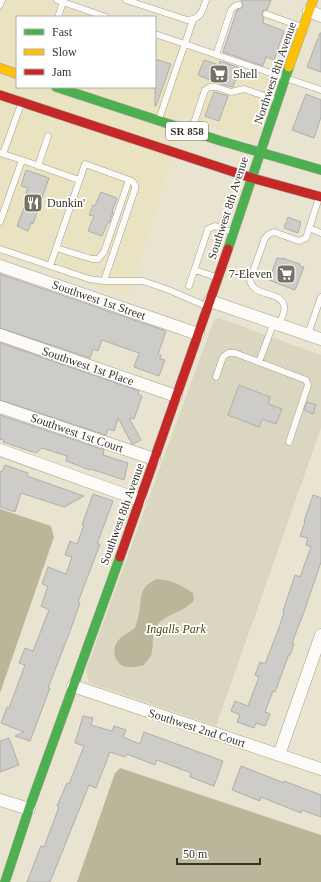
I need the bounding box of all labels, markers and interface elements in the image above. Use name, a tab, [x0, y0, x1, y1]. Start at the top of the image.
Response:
legend	[16, 16, 156, 88]
street label: Northwest 8th Avenue	[251, 20, 299, 126]
text: Fast	[52, 25, 73, 39]
text: Slow	[52, 45, 77, 59]
supermarket icon: Shell	[208, 63, 230, 85]
text: Jam	[52, 65, 72, 79]
place label: Shell	[233, 67, 258, 81]
road number: SR 858	[166, 122, 208, 140]
street label: Southwest 8th Avenue	[205, 155, 251, 261]
restaurant icon: Dunkin'	[22, 192, 44, 214]
place label: Dunkin'	[47, 196, 85, 210]
supermarket icon: 7-Eleven	[275, 263, 297, 285]
place label: 7-Eleven	[229, 267, 272, 281]
street label: Southwest 1st Street	[50, 277, 148, 323]
street label: Southwest 1st Place	[40, 344, 136, 388]
street label: Southwest 1st Court	[29, 411, 126, 456]
street label: Southwest 8th Avenue	[97, 461, 147, 567]
park label: Ingalls Park	[145, 622, 206, 636]
street label: Southwest 2nd Court	[147, 706, 248, 751]
scale bar	[177, 840, 260, 866]
text: 50 m	[183, 847, 208, 861]

